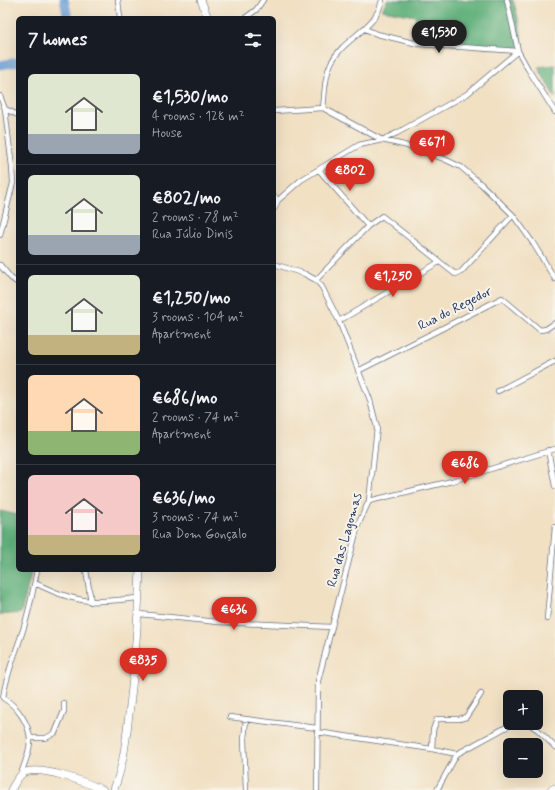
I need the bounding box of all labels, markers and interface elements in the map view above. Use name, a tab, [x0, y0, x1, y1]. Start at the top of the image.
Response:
pin: €1,530	[406, 20, 472, 54]
text: €1,530	[421, 24, 457, 41]
text: 7 homes	[28, 29, 87, 51]
icon: filters	[242, 29, 264, 51]
text: €1,530/mo	[152, 86, 228, 108]
icon: home	[60, 90, 108, 138]
text: 4 rooms · 128 m²	[152, 108, 244, 125]
text: House	[152, 125, 183, 142]
pin: €671	[408, 130, 456, 164]
text: €671	[419, 134, 445, 151]
pin: €802	[326, 158, 374, 192]
text: €802	[334, 162, 366, 179]
text: €802/mo	[152, 187, 221, 209]
icon: home	[60, 191, 108, 239]
text: 2 rooms · 78 m²	[152, 209, 239, 226]
text: Rua Júlio Dinis	[152, 226, 233, 243]
pin: €1,250	[360, 264, 426, 298]
text: €1,250	[374, 268, 412, 285]
street label: Rua do Regedor	[415, 283, 496, 336]
text: €1,250/mo	[152, 287, 231, 309]
icon: home	[60, 291, 108, 339]
text: 3 rooms · 104 m²	[152, 309, 244, 326]
text: Apartment	[152, 326, 211, 343]
text: €686/mo	[152, 387, 217, 409]
icon: home	[60, 391, 108, 439]
text: 2 rooms · 74 m²	[152, 409, 239, 426]
text: Apartment	[152, 426, 211, 443]
pin: €686	[441, 451, 489, 485]
text: €686	[451, 455, 479, 472]
text: €636/mo	[152, 487, 215, 509]
icon: home	[60, 491, 108, 539]
street label: Rua das Lagomas	[323, 491, 367, 589]
text: 3 rooms · 74 m²	[152, 509, 239, 526]
text: Rua Dom Gonçalo	[152, 526, 247, 543]
pin: €636	[210, 597, 258, 631]
text: €636	[221, 601, 247, 618]
pin: €835	[119, 648, 167, 682]
text: €835	[129, 652, 157, 669]
map controls	[503, 690, 543, 778]
button: +	[503, 690, 543, 730]
button: −	[503, 738, 543, 778]

